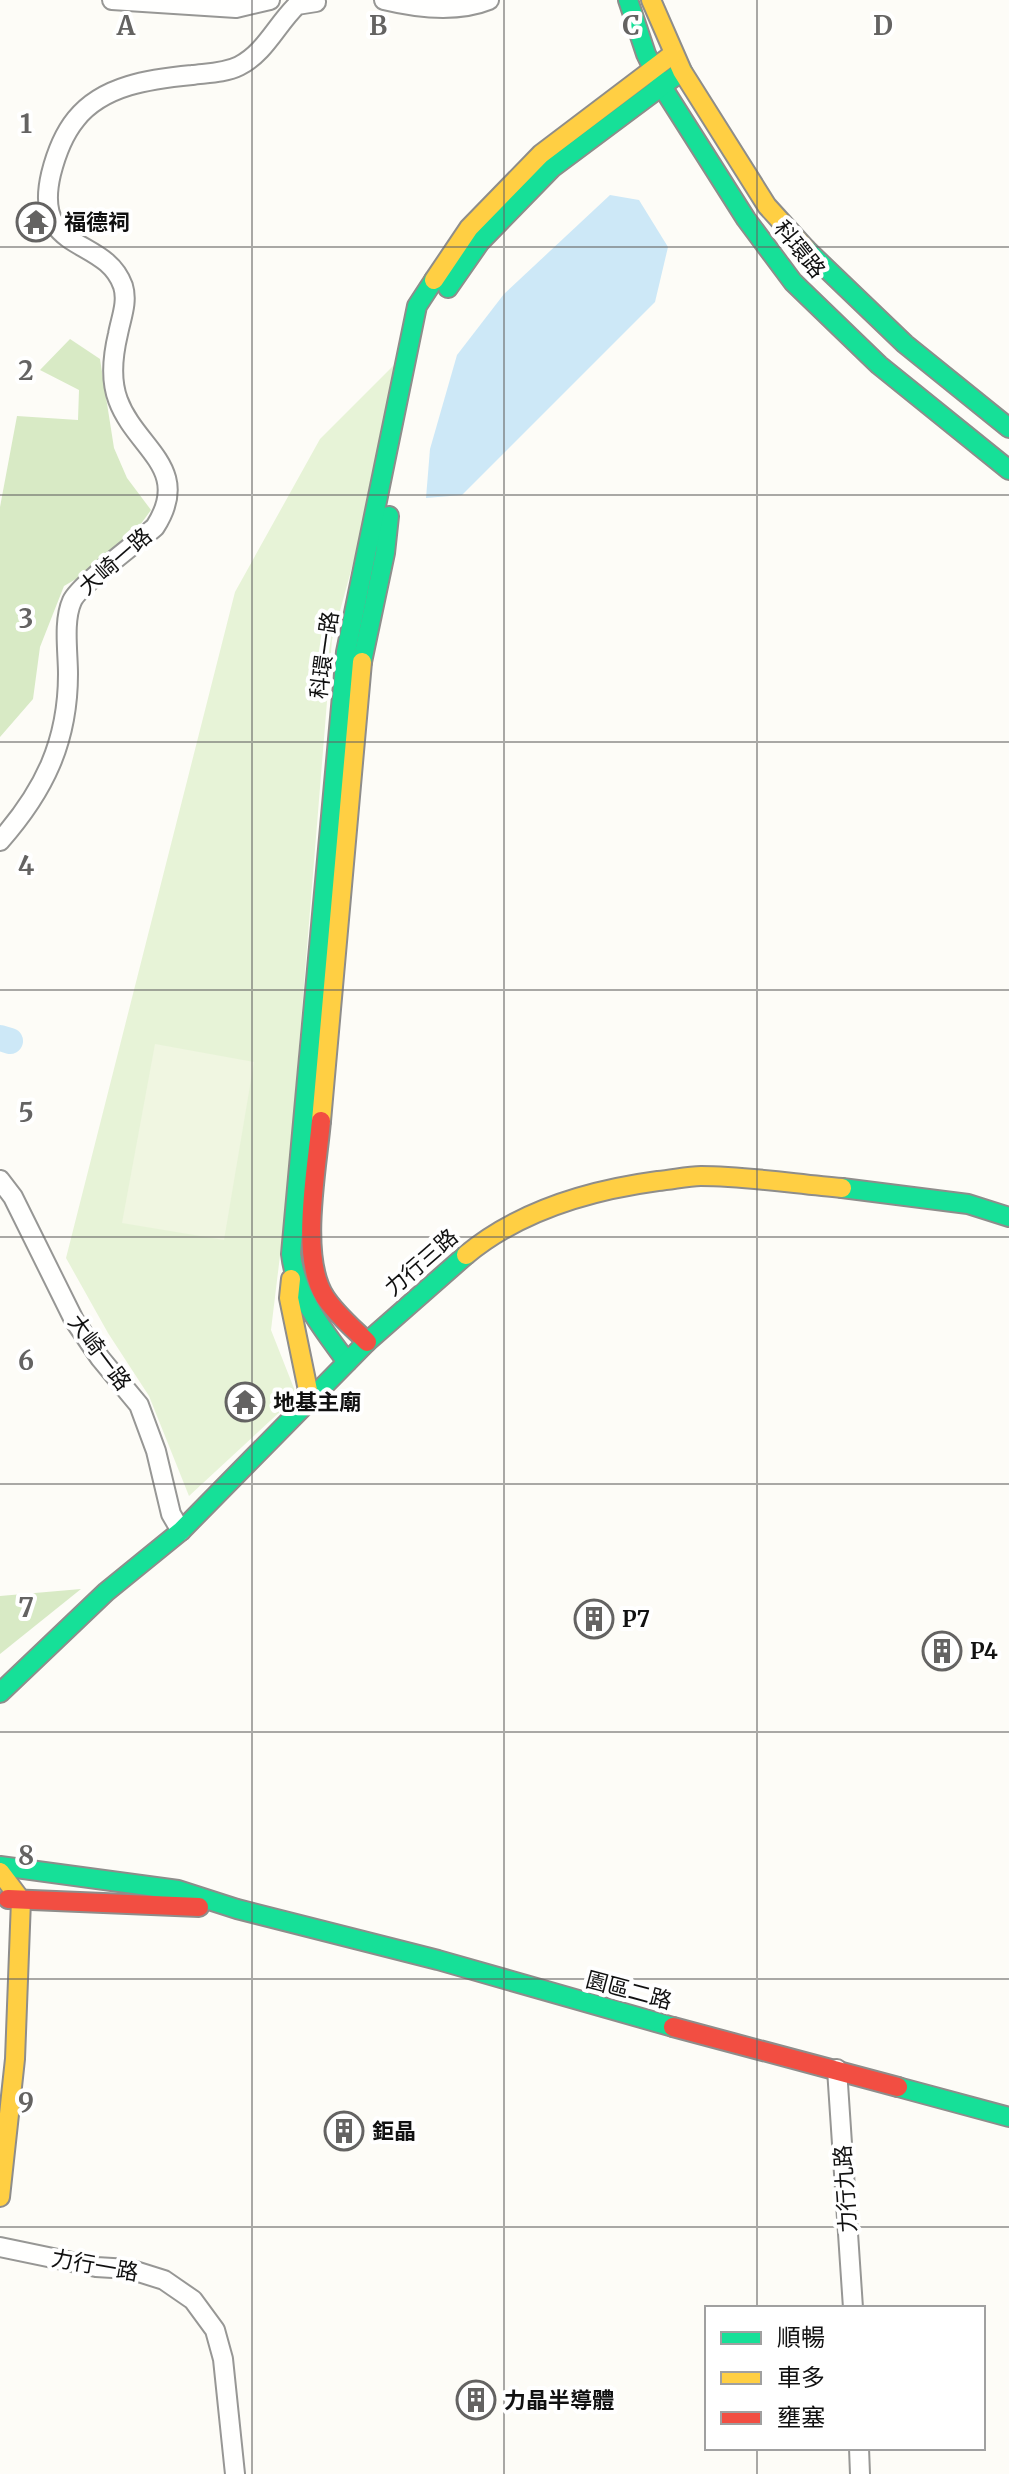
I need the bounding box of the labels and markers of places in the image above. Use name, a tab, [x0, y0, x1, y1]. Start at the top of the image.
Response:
temple icon: 福德祠	[15, 201, 57, 243]
place label: 福德祠	[64, 208, 130, 236]
temple icon: 地基主廟	[224, 1381, 266, 1423]
place label: 地基主廟	[273, 1388, 361, 1416]
building icon: P7	[573, 1598, 615, 1640]
place label: P7	[622, 1605, 650, 1633]
building icon: P4	[921, 1630, 963, 1672]
place label: P4	[970, 1637, 998, 1665]
building icon: 鉅晶	[323, 2110, 365, 2152]
place label: 鉅晶	[372, 2117, 416, 2145]
building icon: 力晶半導體	[455, 2379, 497, 2421]
place label: 力晶半導體	[504, 2386, 614, 2414]

